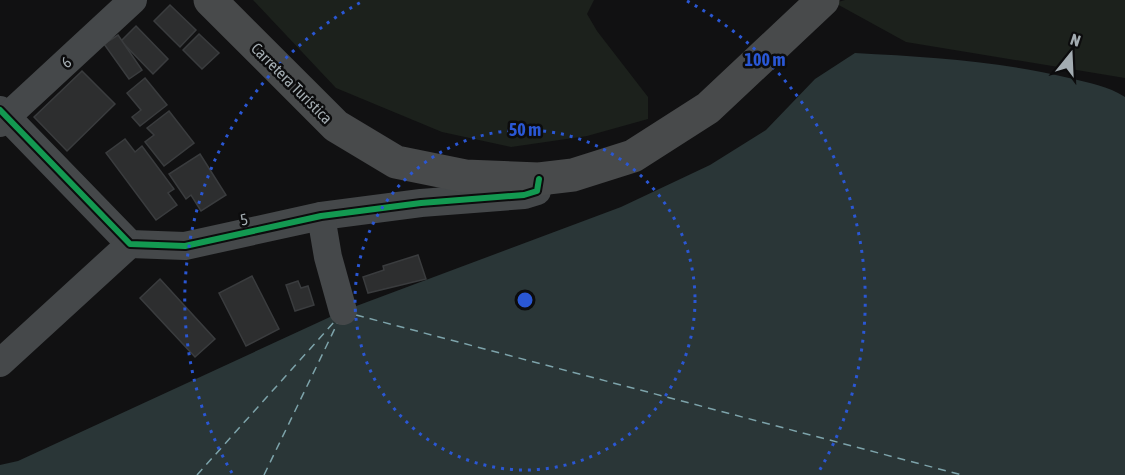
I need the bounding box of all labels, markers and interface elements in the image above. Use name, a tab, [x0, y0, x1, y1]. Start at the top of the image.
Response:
north arrow	[1041, 24, 1101, 84]
text: N	[1068, 30, 1083, 50]
street label: Carretera Turística	[248, 39, 336, 127]
text: 100 m	[745, 49, 785, 70]
street label: 6	[57, 53, 75, 71]
text: 50 m	[509, 119, 541, 140]
street label: 5	[238, 209, 250, 229]
centre of rings	[515, 290, 535, 310]

